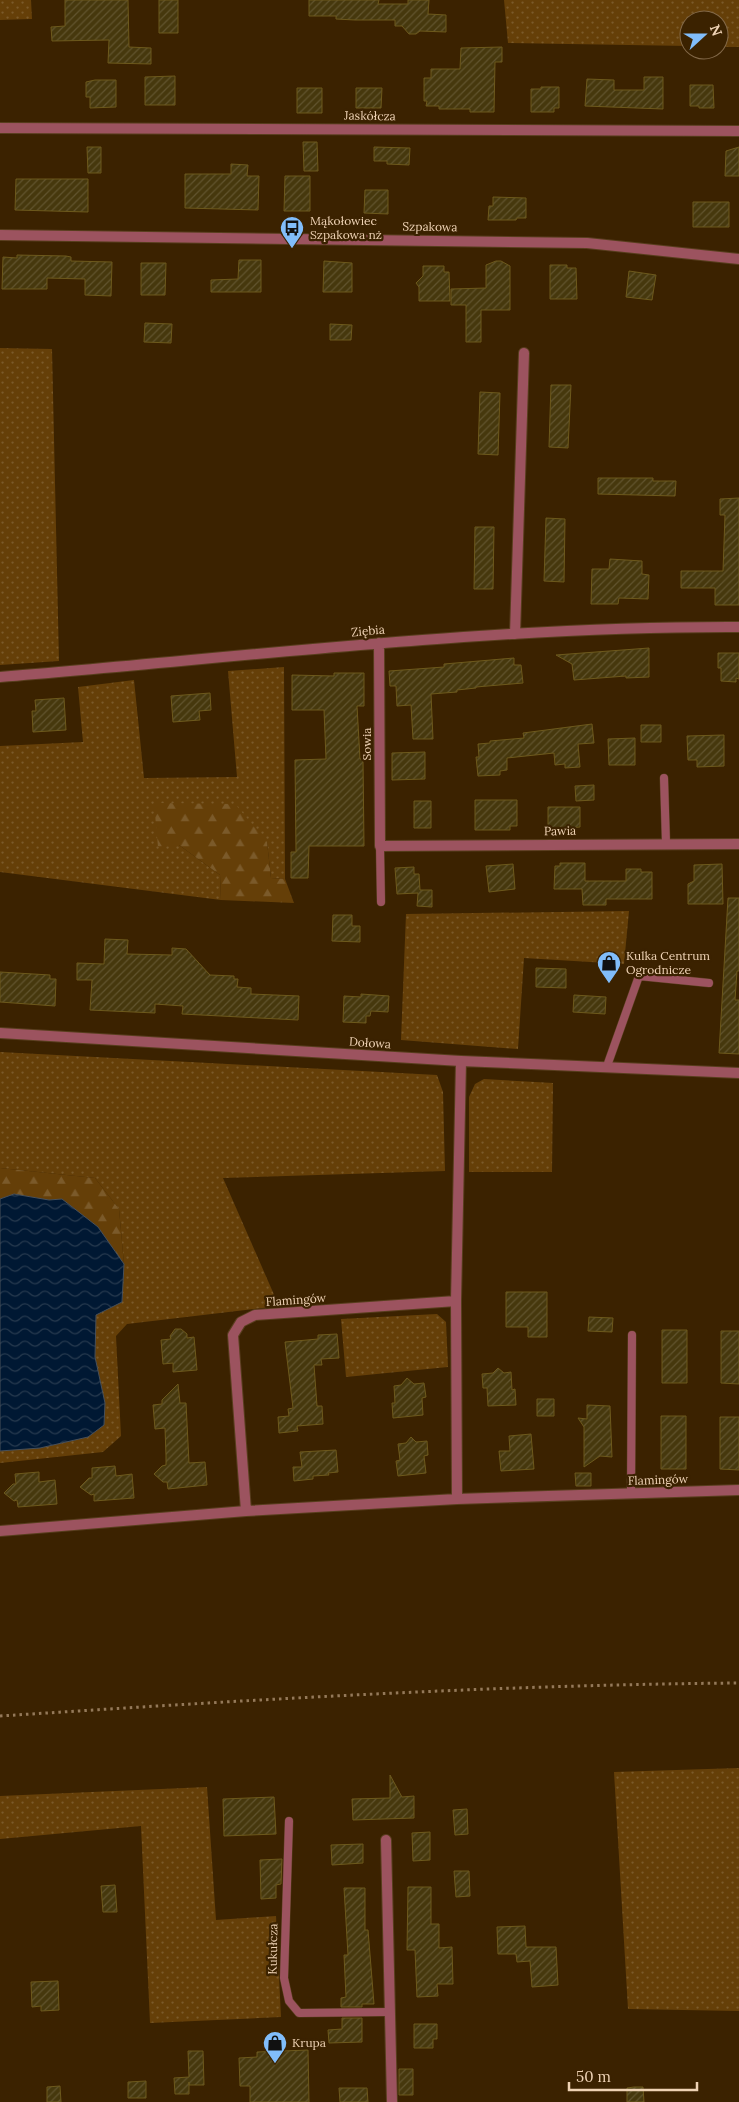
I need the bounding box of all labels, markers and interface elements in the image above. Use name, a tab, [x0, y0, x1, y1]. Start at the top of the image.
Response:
north arrow	[679, 10, 729, 60]
text: N	[706, 22, 727, 39]
street label: Jaskółcza	[343, 108, 396, 123]
place label: Mąkołowiec Szpakowa nż	[310, 213, 382, 242]
bus stop icon: Mąkołowiec Szpakowa nż	[279, 215, 305, 249]
street label: Szpakowa	[402, 219, 458, 234]
street label: Ziębia	[351, 622, 385, 639]
street label: Sowia	[359, 728, 374, 760]
street label: Pawia	[544, 823, 576, 838]
place label: Kulka Centrum Ogrodnicze	[626, 948, 710, 977]
shop icon: Kulka Centrum Ogrodnicze	[596, 950, 622, 984]
street label: Dołowa	[348, 1034, 392, 1051]
street label: Flamingów	[265, 1290, 327, 1309]
street label: Flamingów	[627, 1471, 689, 1488]
street label: Kukułcza	[265, 1923, 280, 1975]
shop icon: Krupa	[262, 2030, 288, 2064]
place label: Krupa	[292, 2035, 326, 2050]
scale bar	[569, 2060, 696, 2092]
text: 50 m	[576, 2067, 611, 2086]

